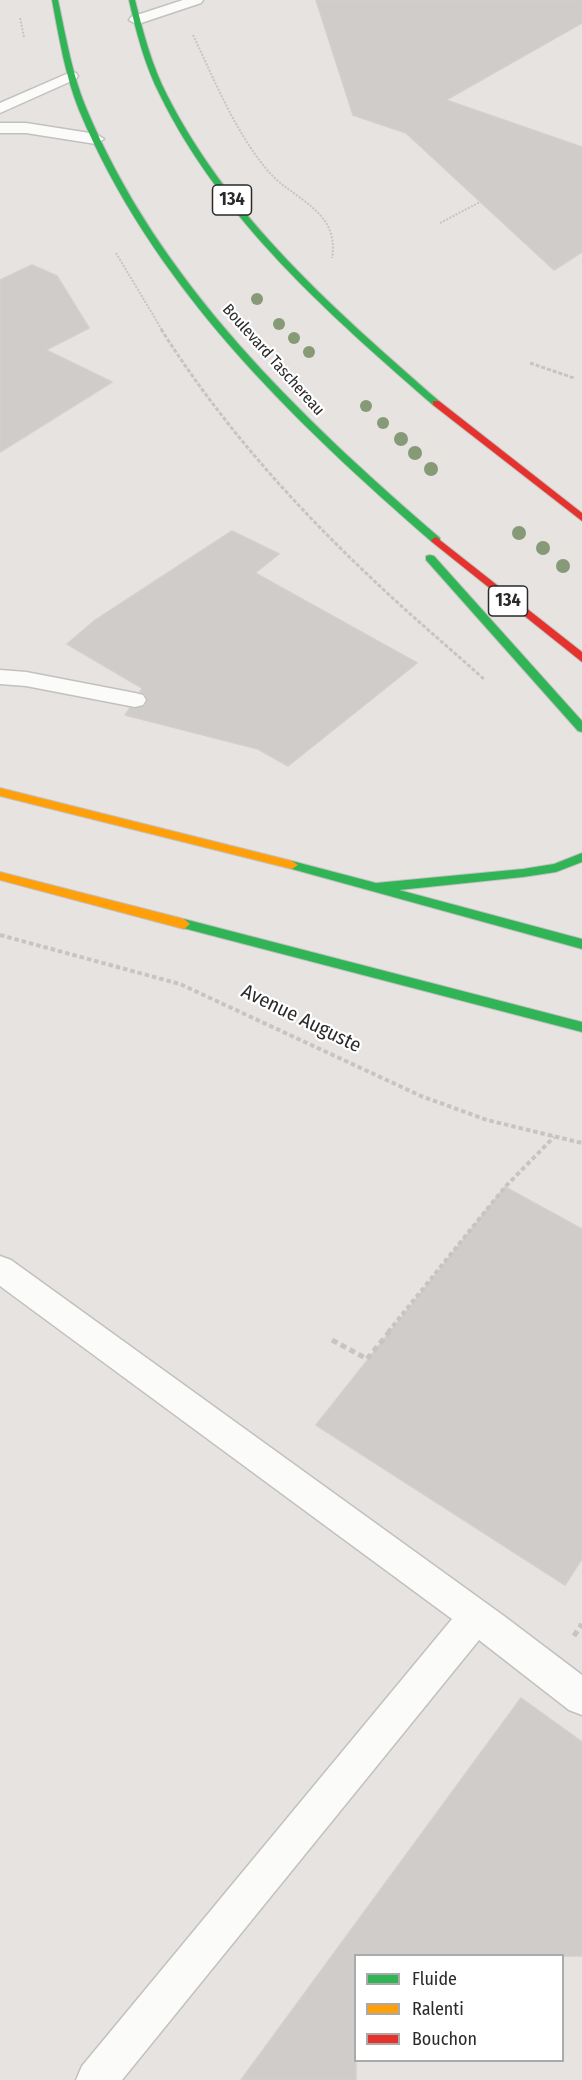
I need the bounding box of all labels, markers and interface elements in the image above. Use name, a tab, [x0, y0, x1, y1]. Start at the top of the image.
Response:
road number: 134	[212, 185, 252, 215]
street label: Boulevard Taschereau	[218, 300, 328, 420]
road number: 134	[488, 586, 528, 616]
street label: Avenue Auguste	[237, 980, 365, 1058]
legend	[354, 1954, 564, 2062]
text: Fluide	[412, 1968, 457, 1990]
text: Ralenti	[412, 1998, 464, 2020]
text: Bouchon	[412, 2028, 477, 2050]

